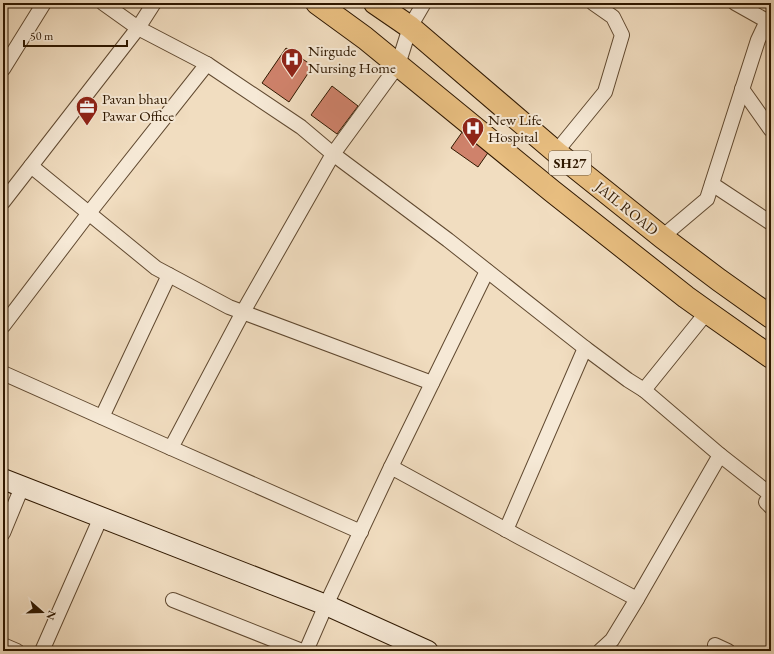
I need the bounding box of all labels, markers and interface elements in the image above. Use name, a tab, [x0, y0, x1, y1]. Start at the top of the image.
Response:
scale bar	[24, 22, 127, 48]
text: 50 m	[30, 28, 54, 44]
place label: Nirgude Nursing Home	[308, 41, 396, 77]
hospital icon: Nirgude Nursing Home	[279, 46, 305, 79]
place label: Pavan bhau Pawar Office	[102, 89, 174, 125]
office icon: Pavan bhau Pawar Office	[74, 94, 100, 127]
place label: New Life Hospital	[488, 110, 542, 146]
hospital icon: New Life Hospital	[460, 115, 486, 148]
road number: SH27	[549, 151, 591, 175]
street label: JAIL ROAD	[590, 176, 662, 239]
north arrow	[22, 592, 62, 632]
text: N	[43, 609, 59, 622]

